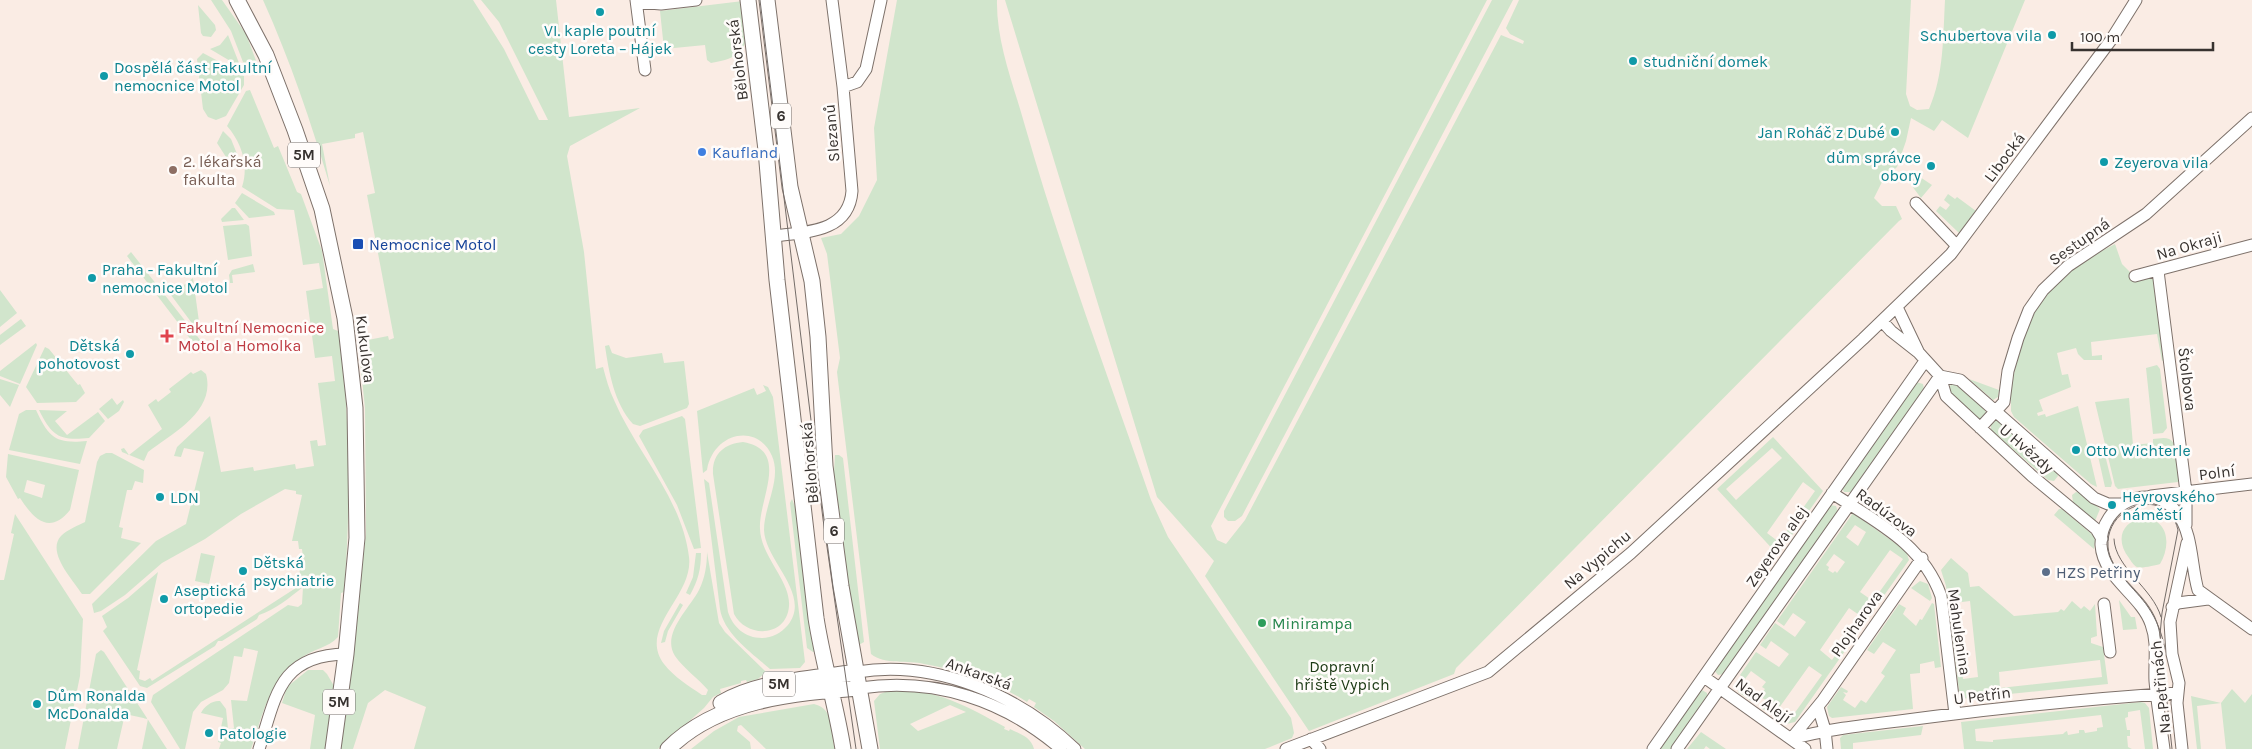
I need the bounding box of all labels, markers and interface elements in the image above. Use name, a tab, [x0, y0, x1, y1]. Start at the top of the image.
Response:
marker: VI. kaple poutní cesty Loreta – Hájek	[594, 6, 606, 18]
street label: Bělohorská	[723, 18, 752, 102]
scale bar	[2072, 20, 2213, 52]
place label: VI. kaple poutní cesty Loreta – Hájek	[528, 21, 672, 58]
place label: Schubertova vila	[1920, 26, 2042, 45]
text: 100 m	[2080, 28, 2120, 46]
marker: Schubertova vila	[2046, 29, 2058, 41]
place label: studniční domek	[1643, 52, 1768, 71]
marker: studniční domek	[1627, 55, 1639, 67]
place label: Dospělá část Fakultní nemocnice Motol	[114, 58, 272, 95]
marker: Dospělá část Fakultní nemocnice Motol	[98, 70, 110, 82]
street label: Slezanů	[820, 103, 843, 163]
road number: 6	[771, 104, 791, 128]
place label: Jan Roháč z Dubé	[1758, 123, 1885, 142]
marker: Jan Roháč z Dubé	[1889, 126, 1901, 138]
street label: Libocká	[1980, 129, 2029, 186]
road number: 5M	[288, 142, 320, 168]
place label: Kaufland	[712, 143, 778, 162]
marker: Kaufland	[696, 146, 708, 158]
place label: dům správce obory	[1826, 148, 1922, 185]
place label: 2. lékařská fakulta	[183, 152, 261, 189]
place label: Zeyerova vila	[2114, 153, 2209, 172]
marker: Zeyerova vila	[2098, 156, 2110, 168]
marker: dům správce obory	[1925, 160, 1937, 172]
marker: 2. lékařská fakulta	[167, 164, 179, 176]
street label: Sestupná	[2045, 214, 2113, 269]
street label: Na Okraji	[2154, 227, 2224, 264]
place label: Nemocnice Motol	[369, 235, 496, 254]
marker: Nemocnice Motol	[351, 237, 365, 251]
place label: Praha - Fakultní nemocnice Motol	[102, 260, 228, 297]
marker: Praha - Fakultní nemocnice Motol	[86, 272, 98, 284]
street label: Kukulova	[352, 314, 379, 384]
place label: Fakultní Nemocnice Motol a Homolka	[178, 318, 324, 355]
marker: Fakultní Nemocnice Motol a Homolka	[160, 329, 174, 343]
place label: Dětská pohotovost	[38, 336, 120, 373]
street label: Štolbova	[2174, 346, 2201, 412]
marker: Dětská pohotovost	[124, 348, 136, 360]
street label: U Hvězdy	[1996, 420, 2058, 477]
street label: Bělohorská	[796, 421, 823, 505]
place label: Otto Wichterle	[2086, 441, 2191, 460]
marker: Otto Wichterle	[2070, 444, 2082, 456]
street label: Polní	[2198, 461, 2237, 484]
street label: Radúzova	[1852, 484, 1921, 541]
place label: Heyrovského náměstí	[2122, 487, 2215, 524]
place label: LDN	[170, 488, 199, 507]
marker: LDN	[154, 491, 166, 503]
marker: Heyrovského náměstí	[2106, 499, 2118, 511]
street label: Zeyerova alej	[1741, 502, 1811, 591]
road number: 6	[824, 518, 844, 544]
street label: Na Vypichu	[1560, 526, 1635, 593]
place label: Dětská psychiatrie	[253, 553, 334, 590]
place label: HZS Petřiny	[2056, 563, 2141, 582]
marker: Dětská psychiatrie	[237, 565, 249, 577]
marker: HZS Petřiny	[2040, 566, 2052, 578]
place label: Aseptická ortopedie	[174, 581, 246, 618]
street label: Plojharova	[1827, 586, 1886, 660]
street label: Mahulenina	[1944, 588, 1975, 677]
marker: Aseptická ortopedie	[158, 593, 170, 605]
place label: Minirampa	[1272, 614, 1352, 633]
marker: Minirampa	[1256, 617, 1268, 629]
street label: Na Petřinách	[2146, 639, 2175, 734]
street label: Ankarská	[943, 653, 1014, 694]
park label: Dopravní hřiště Vypich	[1294, 657, 1390, 694]
road number: 5M	[763, 672, 795, 696]
street label: Nad Alejí	[1732, 674, 1796, 727]
street label: U Petřin	[1952, 683, 2012, 708]
place label: Dům Ronalda McDonalda	[47, 686, 146, 723]
road number: 5M	[323, 690, 355, 714]
marker: Dům Ronalda McDonalda	[31, 698, 43, 710]
place label: Patologie	[219, 724, 287, 743]
marker: Patologie	[203, 727, 215, 739]

